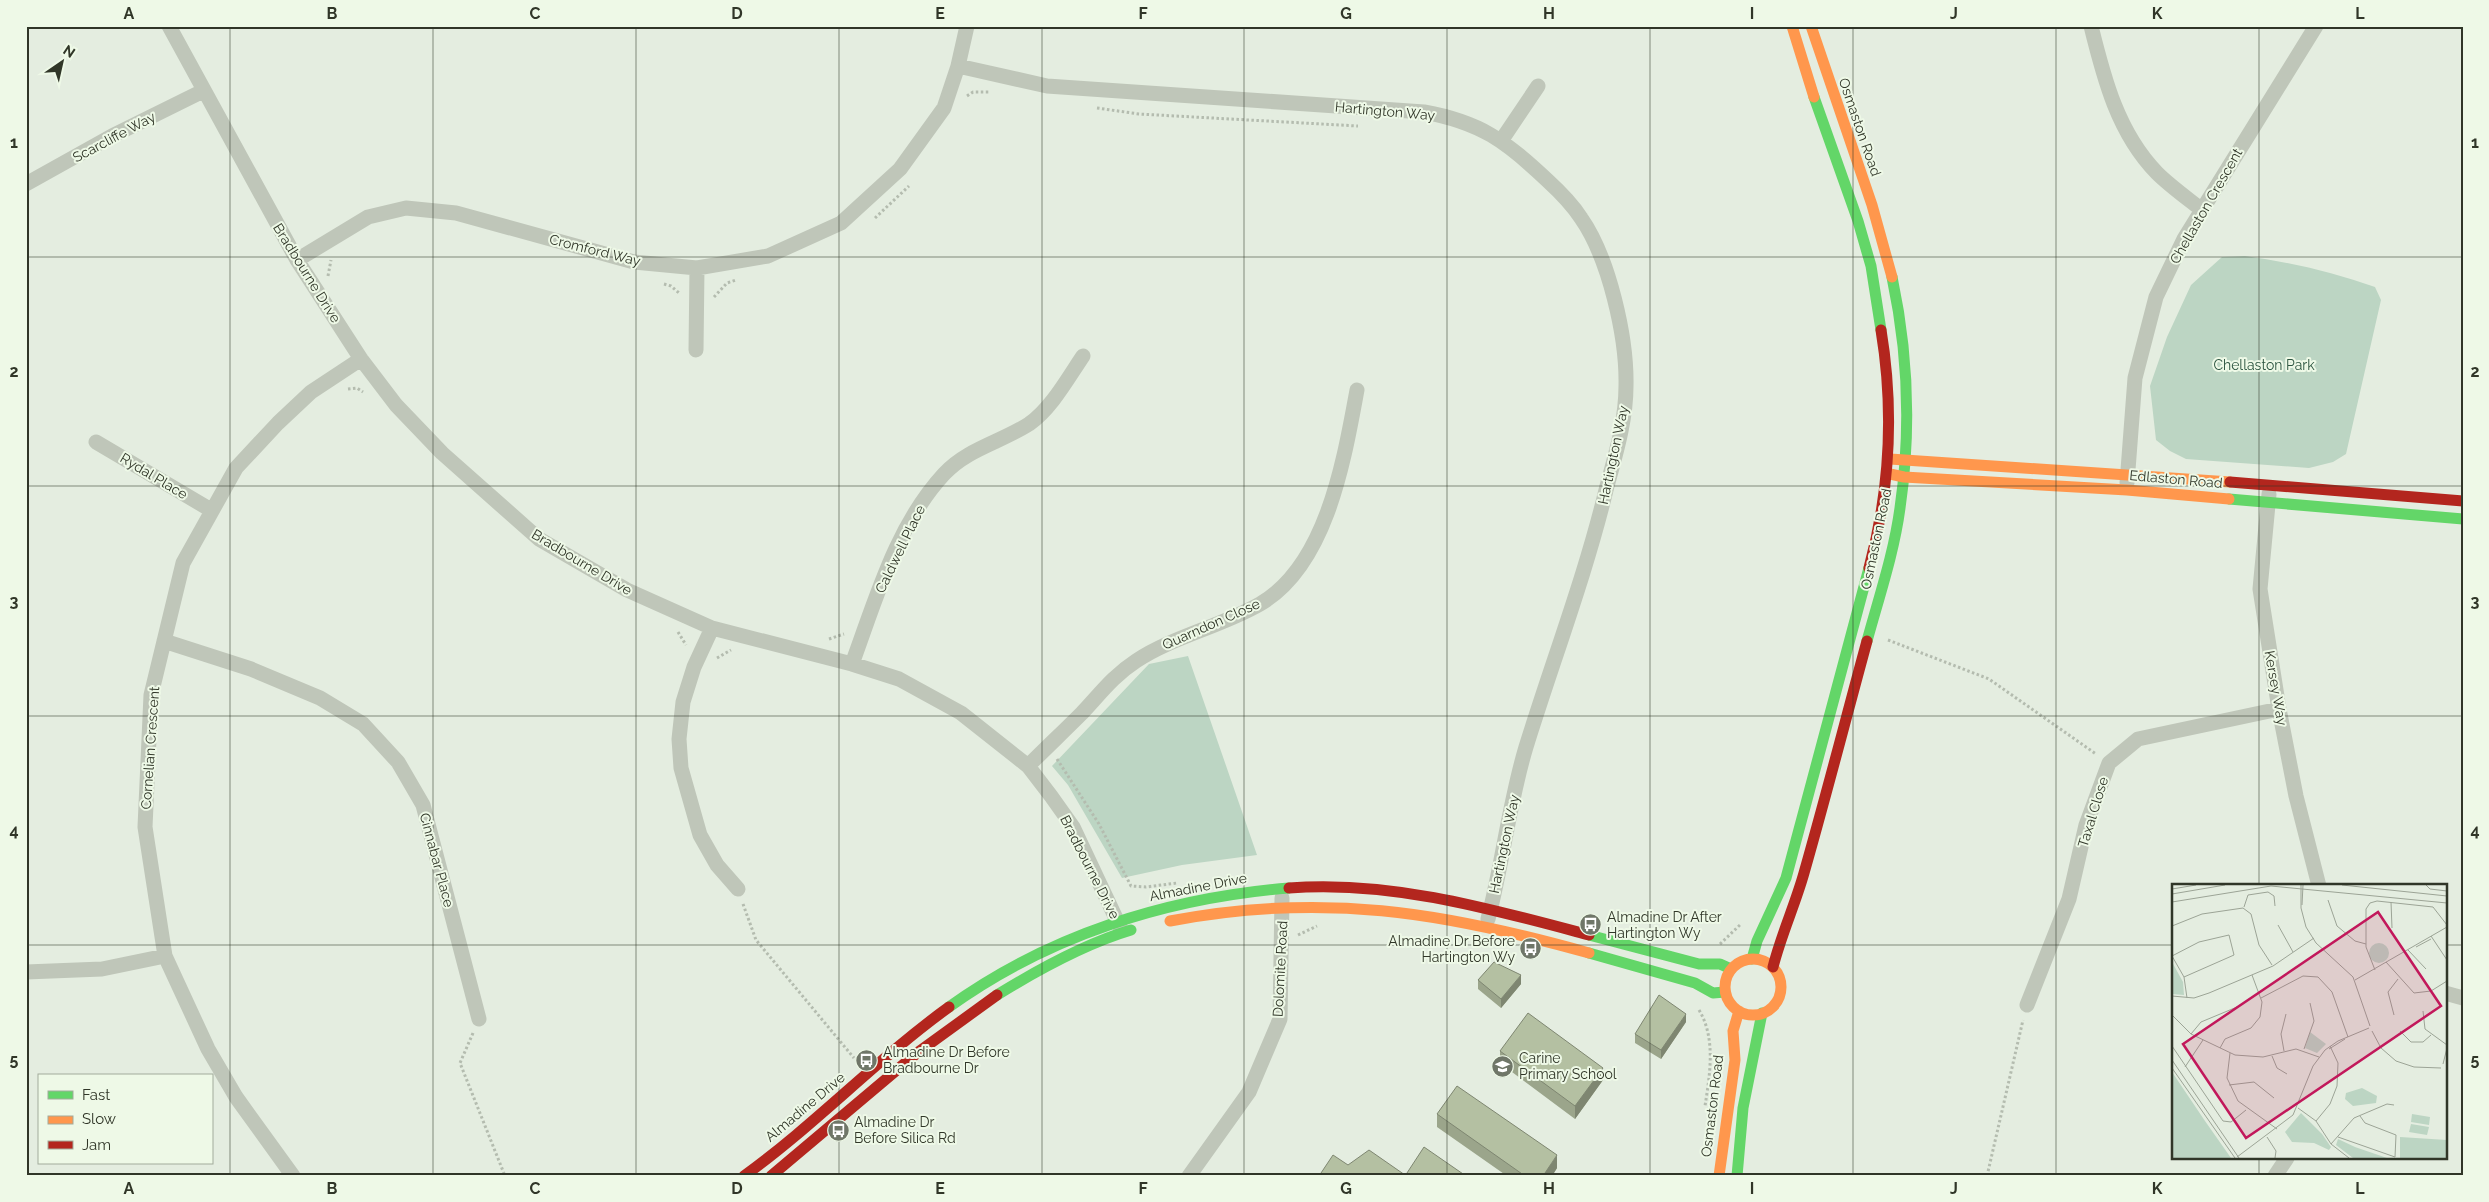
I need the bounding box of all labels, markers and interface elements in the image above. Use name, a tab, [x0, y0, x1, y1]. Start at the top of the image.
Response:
text: A	[124, 4, 135, 23]
text: B	[327, 4, 338, 23]
text: C	[530, 4, 541, 23]
text: D	[731, 4, 743, 23]
text: E	[935, 4, 945, 23]
text: F	[1138, 4, 1148, 23]
text: G	[1340, 4, 1352, 23]
text: H	[1543, 4, 1555, 23]
text: I	[1750, 4, 1754, 23]
text: J	[1950, 4, 1958, 23]
text: K	[2152, 4, 2163, 23]
text: L	[2355, 4, 2365, 23]
north arrow	[38, 38, 88, 88]
text: N	[60, 42, 78, 61]
street label: Osmaston Road	[1836, 76, 1884, 178]
street label: Hartington Way	[1334, 99, 1436, 123]
street label: Scarcliffe Way	[70, 108, 158, 165]
text: 1	[10, 133, 18, 152]
text: 1	[2471, 133, 2479, 152]
street label: Chellaston Crescent	[2166, 145, 2246, 267]
street label: Bradbourne Drive	[270, 220, 344, 326]
street label: Cromford Way	[548, 231, 643, 269]
park label: Chellaston Park	[2213, 357, 2315, 373]
text: 2	[9, 362, 19, 381]
text: 2	[2470, 362, 2480, 381]
street label: Hartington Way	[1595, 404, 1631, 506]
street label: Rydal Place	[117, 450, 191, 502]
street label: Edlaston Road	[2129, 467, 2223, 491]
street label: Osmaston Road	[1857, 487, 1895, 591]
street label: Caldwell Place	[872, 502, 928, 596]
street label: Bradbourne Drive	[529, 526, 635, 598]
text: 3	[10, 592, 19, 611]
text: 3	[2471, 592, 2480, 611]
street label: Quarndon Close	[1160, 595, 1262, 653]
street label: Kersey Way	[2262, 649, 2291, 727]
street label: Cornelian Crescent	[138, 686, 162, 810]
street label: Taxal Close	[2075, 775, 2111, 849]
street label: Hartington Way	[1486, 793, 1522, 895]
street label: Cinnabar Place	[417, 811, 457, 909]
street label: Bradbourne Drive	[1057, 813, 1123, 921]
text: 4	[9, 821, 19, 840]
text: 4	[2470, 821, 2480, 840]
street label: Almadine Drive	[1148, 870, 1248, 904]
inset map	[2172, 884, 2446, 1160]
place label: Almadine Dr After Hartington Wy	[1607, 909, 1722, 941]
bus stop icon: Almadine Dr After Hartington Wy	[1579, 913, 1603, 937]
street label: Dolomite Road	[1269, 920, 1291, 1018]
place label: Almadine Dr Before Hartington Wy	[1388, 933, 1515, 965]
bus stop icon: Almadine Dr Before Hartington Wy	[1519, 937, 1543, 961]
place label: Almadine Dr Before Bradbourne Dr	[883, 1044, 1010, 1076]
bus stop icon: Almadine Dr Before Bradbourne Dr	[855, 1048, 879, 1072]
text: 5	[10, 1050, 19, 1069]
place label: Carine Primary School	[1519, 1050, 1617, 1082]
text: 5	[2471, 1050, 2480, 1069]
school or university icon: Carine Primary School	[1491, 1054, 1515, 1078]
street label: Osmaston Road	[1698, 1054, 1726, 1158]
street label: Almadine Drive	[762, 1069, 848, 1145]
legend	[38, 1074, 212, 1164]
text: Fast	[82, 1086, 110, 1104]
text: Slow	[82, 1110, 116, 1128]
place label: Almadine Dr Before Silica Rd	[854, 1114, 956, 1146]
bus stop icon: Almadine Dr Before Silica Rd	[826, 1118, 850, 1142]
text: Jam	[82, 1136, 111, 1154]
text: A	[124, 1179, 135, 1198]
text: B	[327, 1179, 338, 1198]
text: C	[530, 1179, 541, 1198]
text: D	[731, 1179, 743, 1198]
text: E	[935, 1179, 945, 1198]
text: F	[1138, 1179, 1148, 1198]
text: G	[1340, 1179, 1352, 1198]
text: H	[1543, 1179, 1555, 1198]
text: I	[1750, 1179, 1754, 1198]
text: J	[1950, 1179, 1958, 1198]
text: K	[2152, 1179, 2163, 1198]
text: L	[2355, 1179, 2365, 1198]

